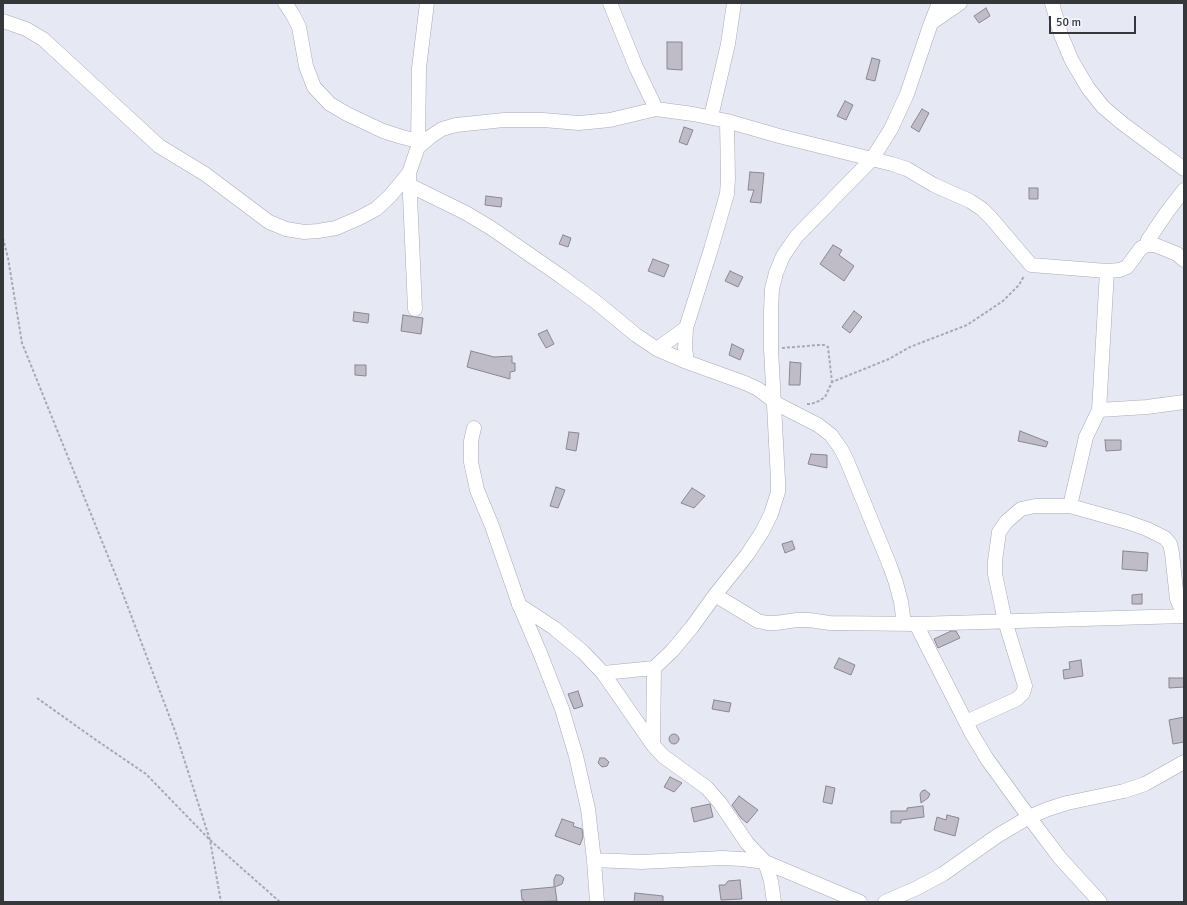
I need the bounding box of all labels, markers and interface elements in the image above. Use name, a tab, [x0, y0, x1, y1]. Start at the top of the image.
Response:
scale bar	[1051, 8, 1138, 34]
text: 50 m	[1056, 15, 1081, 30]

